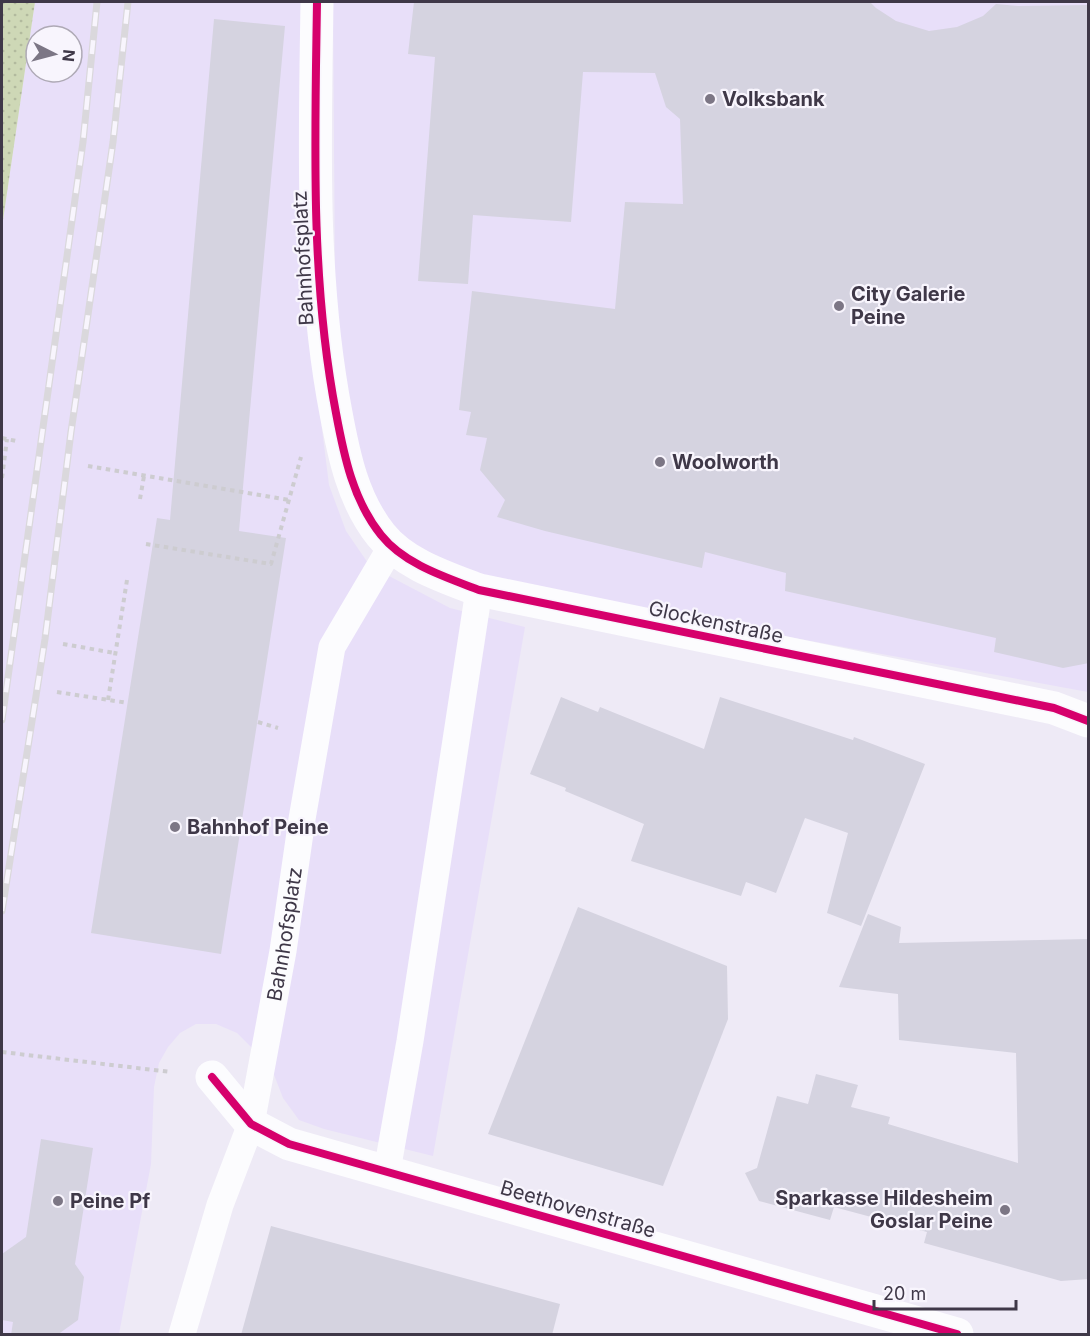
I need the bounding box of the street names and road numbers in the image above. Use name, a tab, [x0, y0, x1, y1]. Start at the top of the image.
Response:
street label: Bahnhofsplatz	[287, 190, 319, 326]
street label: Glockenstraße	[646, 596, 786, 648]
street label: Bahnhofsplatz	[262, 866, 307, 1003]
street label: Beethovenstraße	[498, 1175, 658, 1243]

